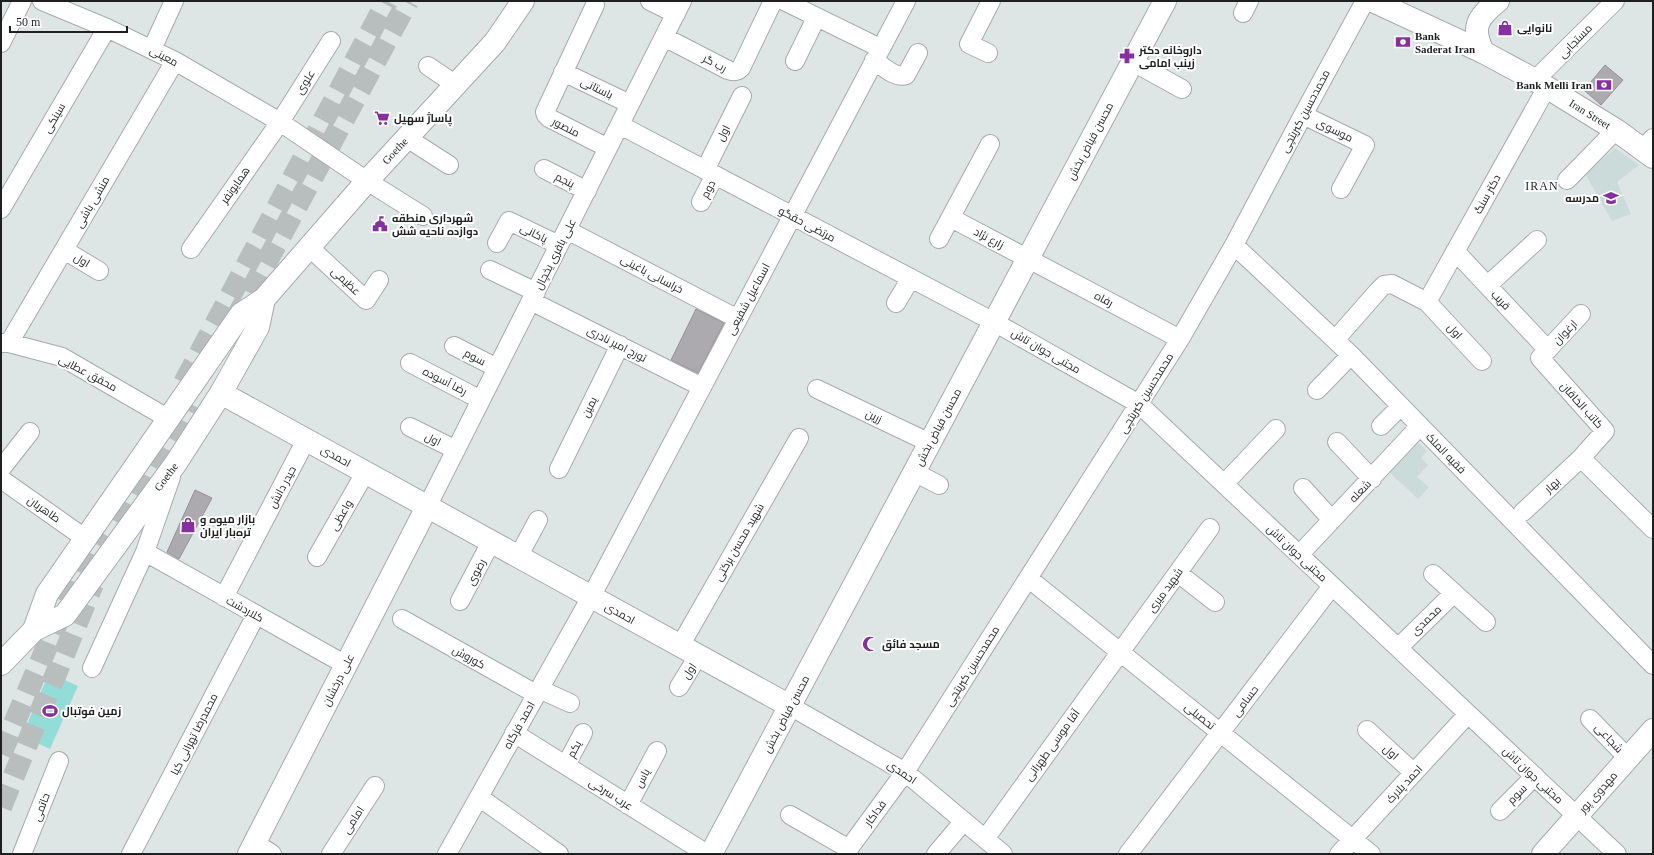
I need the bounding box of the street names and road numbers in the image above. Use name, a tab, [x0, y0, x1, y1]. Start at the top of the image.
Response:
street label: مستجابی	[1556, 22, 1595, 61]
street label: معینی	[147, 44, 180, 69]
street label: رب گر	[700, 52, 729, 75]
street label: محمدحسین کبریتچی	[1278, 67, 1333, 155]
street label: علوی	[293, 68, 318, 97]
street label: باستانی	[578, 75, 615, 102]
street label: Iran Street	[1567, 97, 1613, 131]
street label: محسن فیاض بخش	[1065, 100, 1116, 182]
street label: سینکی	[41, 101, 68, 136]
street label: منصور	[549, 115, 582, 140]
street label: موسوی	[1315, 116, 1355, 145]
street label: اول	[714, 123, 733, 143]
street label: Goethe	[380, 135, 410, 167]
street label: همایونفر	[217, 164, 253, 207]
street label: پنجم	[552, 170, 577, 192]
street label: دکتر سنگ	[1471, 172, 1503, 216]
street label: منشی باشی	[72, 174, 112, 230]
street label: دوم	[698, 178, 719, 201]
street label: مرتضی حقگو	[776, 204, 837, 245]
street label: علی باقری یخچال	[532, 217, 579, 292]
street label: پاکانی	[518, 221, 550, 246]
street label: زارع نژاد	[971, 225, 1006, 253]
street label: اول	[71, 251, 92, 270]
street label: خراسانی باغینی	[618, 253, 685, 296]
street label: اسماعیل شفیعی	[724, 261, 773, 337]
street label: عظیمی	[328, 265, 363, 298]
street label: قریب	[1488, 288, 1513, 313]
street label: رفاه	[1092, 289, 1115, 310]
street label: ارغوان	[1551, 317, 1580, 347]
street label: اول	[1444, 321, 1465, 342]
street label: تورج امیر نادری	[584, 324, 649, 366]
street label: مجتبی جوان تاش	[1009, 326, 1083, 376]
street label: سوم	[461, 346, 488, 369]
street label: محمدحسین کبریتچی	[1116, 351, 1176, 436]
street label: محقق عطایی	[56, 353, 119, 394]
street label: رضا آسوده	[420, 365, 469, 398]
street label: کاتب الخاقان	[1557, 379, 1606, 431]
street label: محسن فیاض بخش	[913, 386, 964, 468]
street label: یمین	[579, 395, 600, 420]
street label: زرین	[864, 407, 884, 426]
street label: اول	[423, 430, 443, 449]
street label: فقیه الملک	[1424, 430, 1468, 476]
street label: احمدی	[319, 443, 353, 470]
street label: Goethe	[152, 460, 180, 493]
street label: حیدر دانش	[266, 464, 299, 511]
street label: بهار	[1541, 475, 1563, 496]
street label: شعله	[1347, 478, 1373, 504]
street label: طاهریان	[25, 493, 63, 525]
street label: واعظی	[327, 498, 355, 533]
street label: شهید محسن برکتی	[712, 501, 767, 583]
street label: مجتبی جوان تاش	[1264, 522, 1329, 585]
street label: رضوی	[464, 557, 489, 588]
street label: شهید میری	[1145, 566, 1186, 615]
street label: کلاردشت	[224, 594, 266, 625]
street label: احمدی	[603, 600, 637, 627]
street label: محمدی	[1409, 603, 1444, 638]
street label: محمدحسین کبریتچی	[942, 624, 1002, 709]
street label: کوروش	[450, 643, 488, 672]
street label: علی درخشان	[320, 652, 357, 708]
street label: اول	[680, 661, 699, 682]
street label: محسن فیاض بخش	[761, 673, 812, 755]
street label: حسامی	[1229, 683, 1261, 719]
street label: محمدرضا تهرانی کیا	[168, 691, 221, 777]
street label: احمد فزگاه	[501, 699, 538, 751]
street label: تحصیلی	[1182, 700, 1218, 733]
street label: آقا موسی طهرانی	[1022, 707, 1083, 783]
street label: شجاعی	[1592, 721, 1626, 756]
street label: یکم	[565, 738, 585, 760]
street label: اول	[1380, 742, 1401, 763]
street label: مجتبی جوان تاش	[1500, 744, 1565, 807]
street label: احمدی	[885, 758, 919, 787]
street label: احمد پلارک	[1384, 763, 1425, 806]
street label: یاس	[632, 767, 653, 790]
street label: مهدوی پور	[1576, 769, 1620, 816]
street label: عرب سرخی	[586, 776, 635, 813]
street label: سوم	[1505, 782, 1531, 808]
street label: حاتمی	[30, 791, 53, 823]
street label: فداکار	[861, 798, 889, 829]
street label: امامی	[340, 804, 367, 836]

